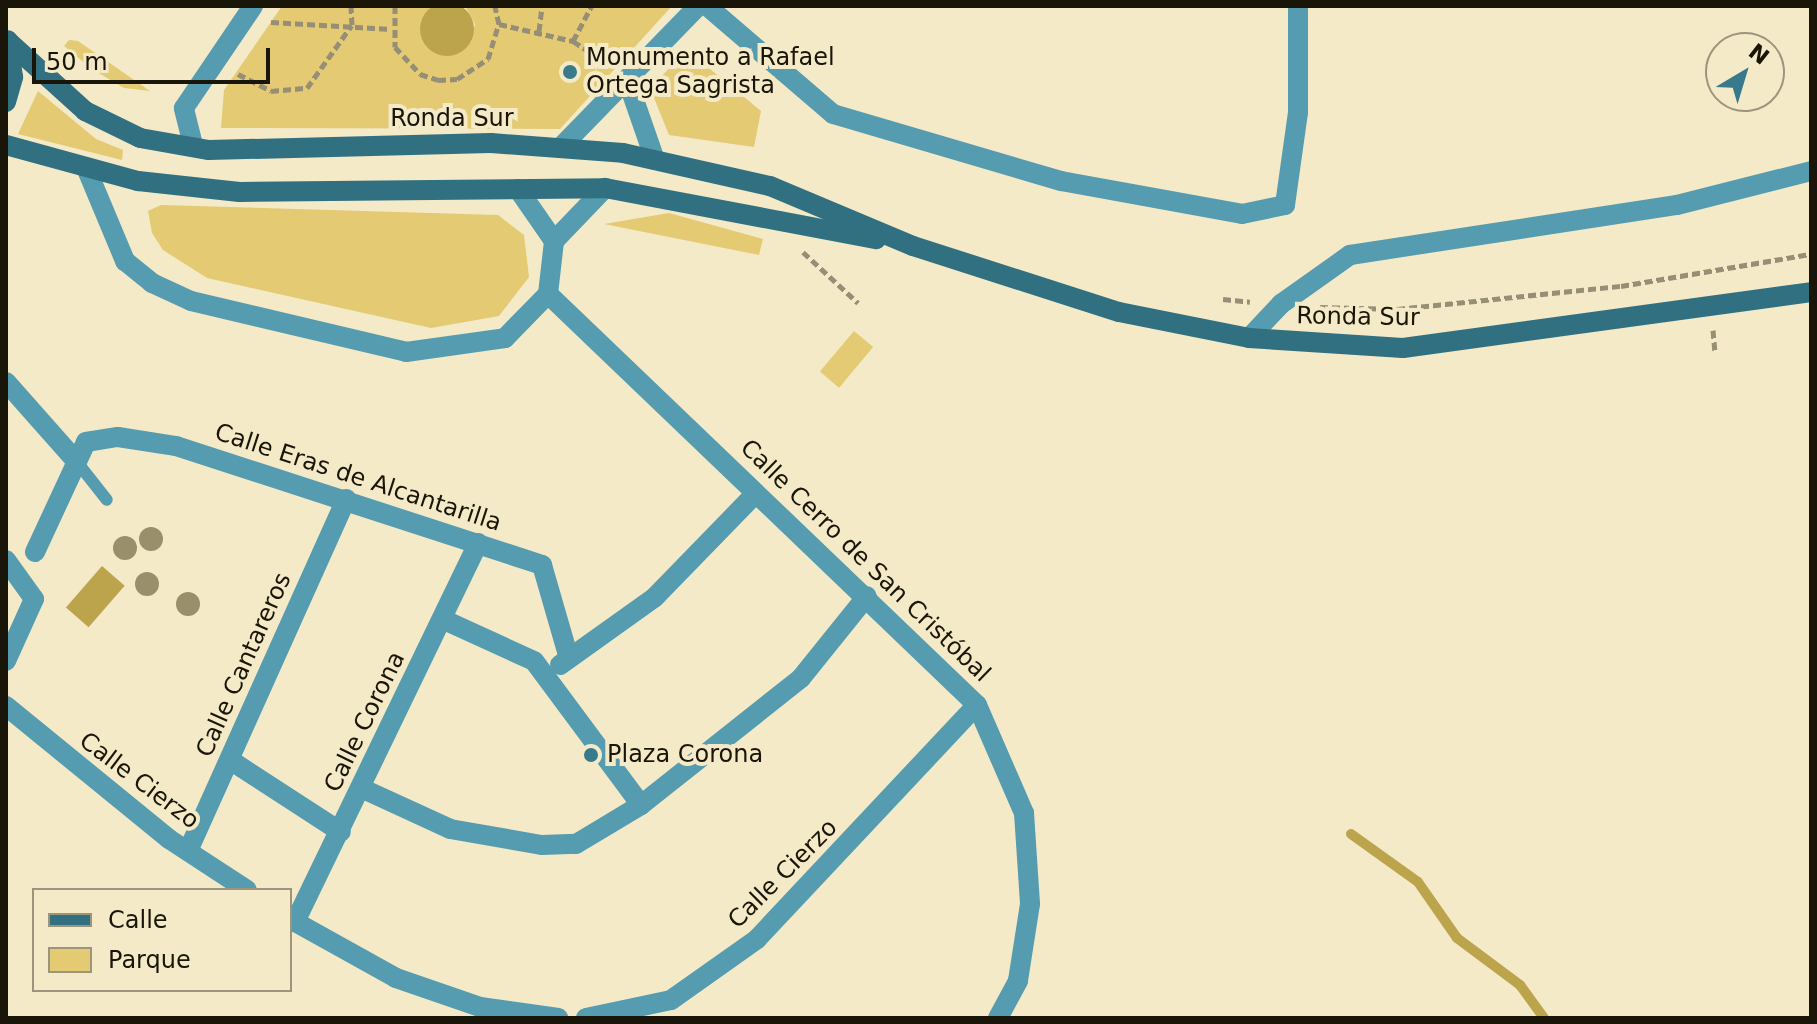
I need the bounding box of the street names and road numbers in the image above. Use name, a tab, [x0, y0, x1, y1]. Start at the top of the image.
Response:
street label: Ronda Sur	[390, 105, 514, 133]
street label: Ronda Sur	[1296, 302, 1420, 332]
street label: Calle Eras de Alcantarilla	[211, 418, 505, 538]
street label: Calle Cerro de San Cristóbal	[734, 434, 996, 688]
street label: Calle Cantareros	[190, 568, 298, 762]
street label: Calle Corona	[319, 647, 411, 797]
street label: Calle Cierzo	[73, 727, 205, 835]
street label: Calle Cierzo	[722, 813, 844, 935]

